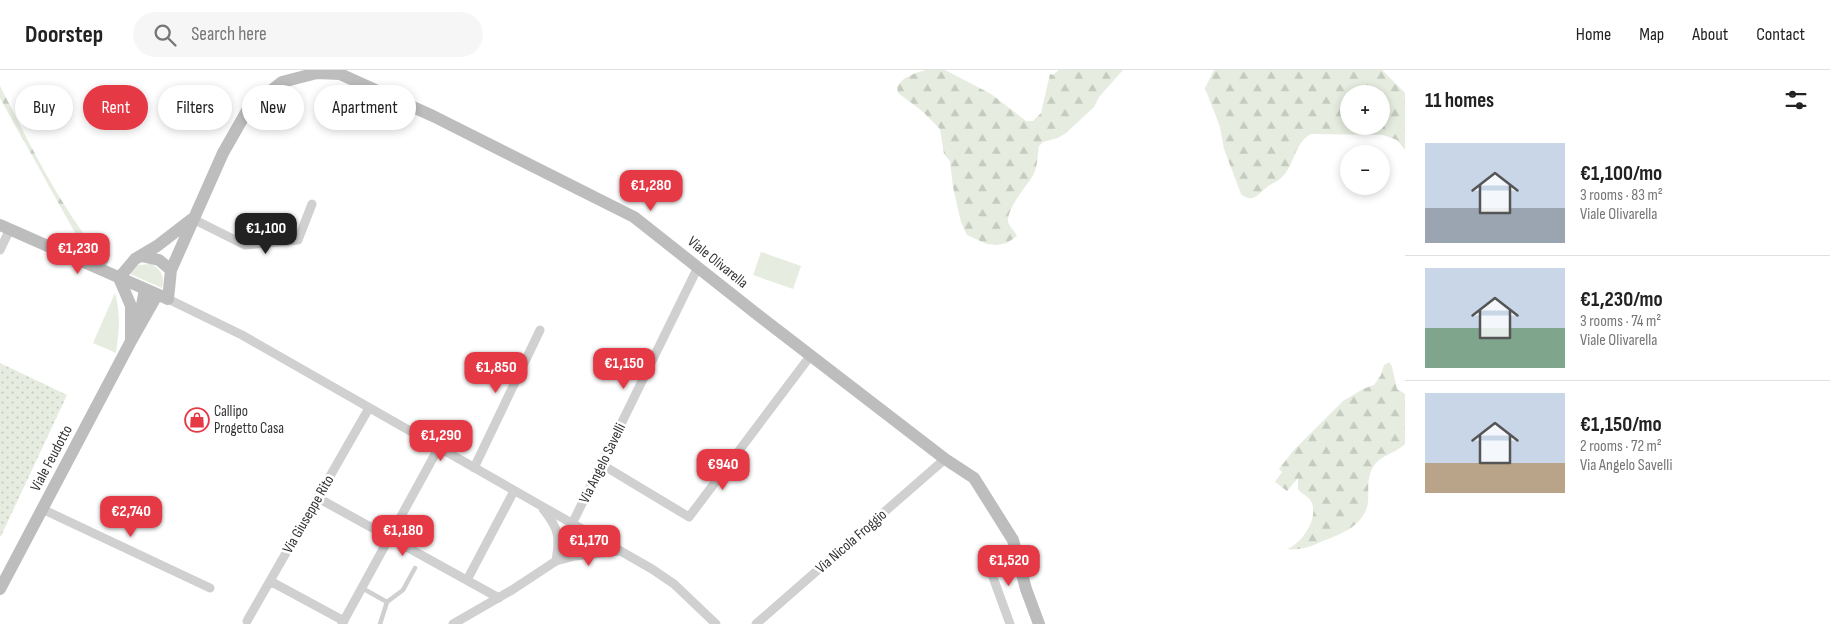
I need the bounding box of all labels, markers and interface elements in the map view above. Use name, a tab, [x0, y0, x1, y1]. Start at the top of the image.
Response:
search box	[133, 12, 483, 57]
text: Doorstep	[25, 20, 103, 49]
icon: search	[151, 21, 179, 49]
text: Search here	[191, 23, 267, 46]
text: Home	[1576, 24, 1611, 45]
text: Map	[1639, 24, 1664, 45]
text: About	[1692, 24, 1728, 45]
text: Contact	[1756, 24, 1805, 45]
chip: Buy	[15, 85, 73, 130]
chip: Rent	[83, 85, 148, 130]
chip: Filters	[158, 85, 232, 130]
chip: New	[242, 85, 304, 130]
chip: Apartment	[314, 85, 416, 130]
map controls	[1340, 85, 1390, 195]
button: +	[1340, 85, 1390, 135]
icon: filters	[1782, 86, 1810, 114]
text: 11 homes	[1425, 88, 1494, 113]
button: −	[1340, 145, 1390, 195]
text: €1,100/mo	[1580, 161, 1662, 186]
icon: home	[1465, 163, 1525, 223]
pin: €1,280	[610, 170, 692, 212]
text: €1,280	[631, 176, 671, 195]
text: 3 rooms · 83 m²	[1580, 186, 1663, 205]
text: Viale Olivarella	[1580, 205, 1657, 224]
pin: €1,100	[225, 212, 307, 255]
text: €1,100	[246, 219, 286, 238]
pin: €1,230	[37, 232, 119, 275]
street label: Viale Olivarella	[683, 232, 752, 293]
text: €1,230	[58, 239, 98, 258]
text: €1,230/mo	[1580, 287, 1663, 312]
icon: home	[1465, 288, 1525, 348]
text: 3 rooms · 74 m²	[1580, 312, 1661, 331]
text: Viale Olivarella	[1580, 331, 1657, 350]
pin: €1,150	[583, 348, 665, 390]
pin: €1,850	[455, 352, 537, 394]
text: €1,150	[604, 354, 644, 373]
text: €1,850	[475, 358, 517, 377]
place label: Callipo Progetto Casa	[214, 402, 284, 438]
shop icon: Callipo Progetto Casa	[184, 407, 210, 433]
text: €1,150/mo	[1580, 412, 1662, 437]
icon: home	[1465, 413, 1525, 473]
pin: €1,290	[400, 420, 482, 462]
street label: Via Angelo Savelli	[575, 420, 630, 506]
street label: Viale Feudotto	[26, 422, 77, 494]
text: €1,290	[421, 426, 461, 445]
text: 2 rooms · 72 m²	[1580, 437, 1662, 456]
pin: €940	[693, 448, 753, 491]
text: €940	[708, 455, 738, 474]
text: Via Angelo Savelli	[1580, 456, 1672, 475]
street label: Via Giuseppe Rito	[278, 472, 338, 557]
pin: €2,740	[90, 496, 172, 538]
text: €2,740	[111, 502, 151, 521]
street label: Via Nicola Froggio	[812, 505, 891, 577]
pin: €1,180	[362, 514, 444, 557]
text: €1,180	[383, 521, 423, 540]
pin: €1,170	[548, 524, 630, 567]
text: €1,170	[569, 531, 609, 550]
pin: €1,520	[968, 544, 1050, 587]
text: €1,520	[989, 551, 1029, 570]

